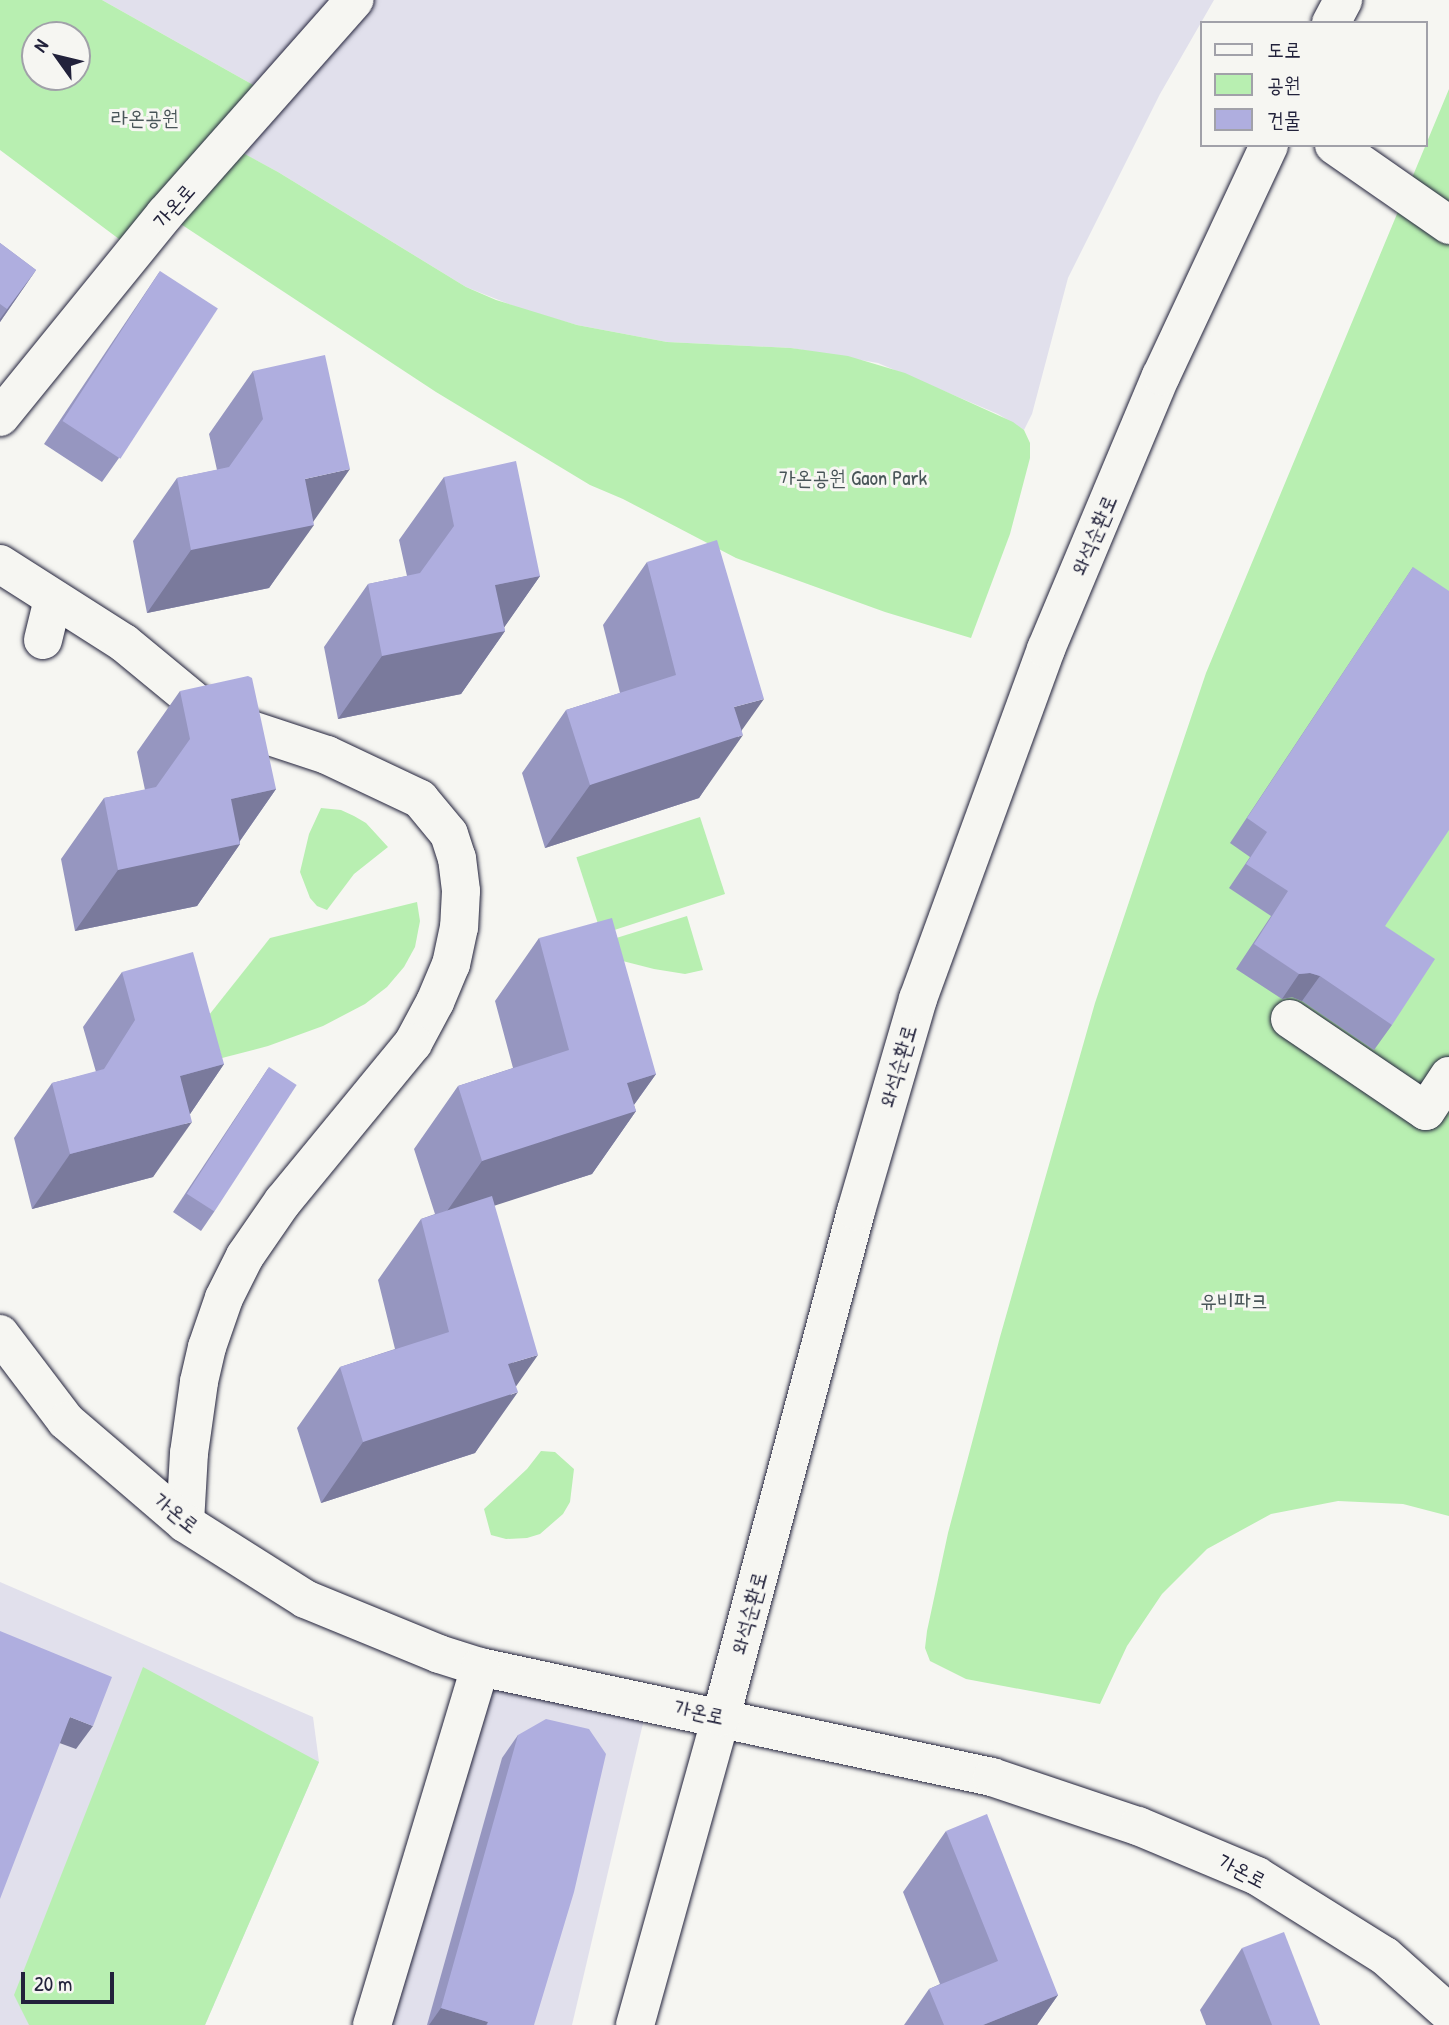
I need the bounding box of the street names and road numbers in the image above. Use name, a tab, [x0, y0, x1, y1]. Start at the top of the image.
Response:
street label: 가온로	[148, 179, 200, 233]
street label: 와석순환로	[1066, 491, 1122, 579]
street label: 와석순환로	[874, 1022, 922, 1110]
street label: 가온로	[148, 1487, 204, 1539]
street label: 와석순환로	[726, 1569, 772, 1657]
street label: 가온로	[672, 1694, 726, 1730]
street label: 가온로	[1214, 1848, 1270, 1894]

